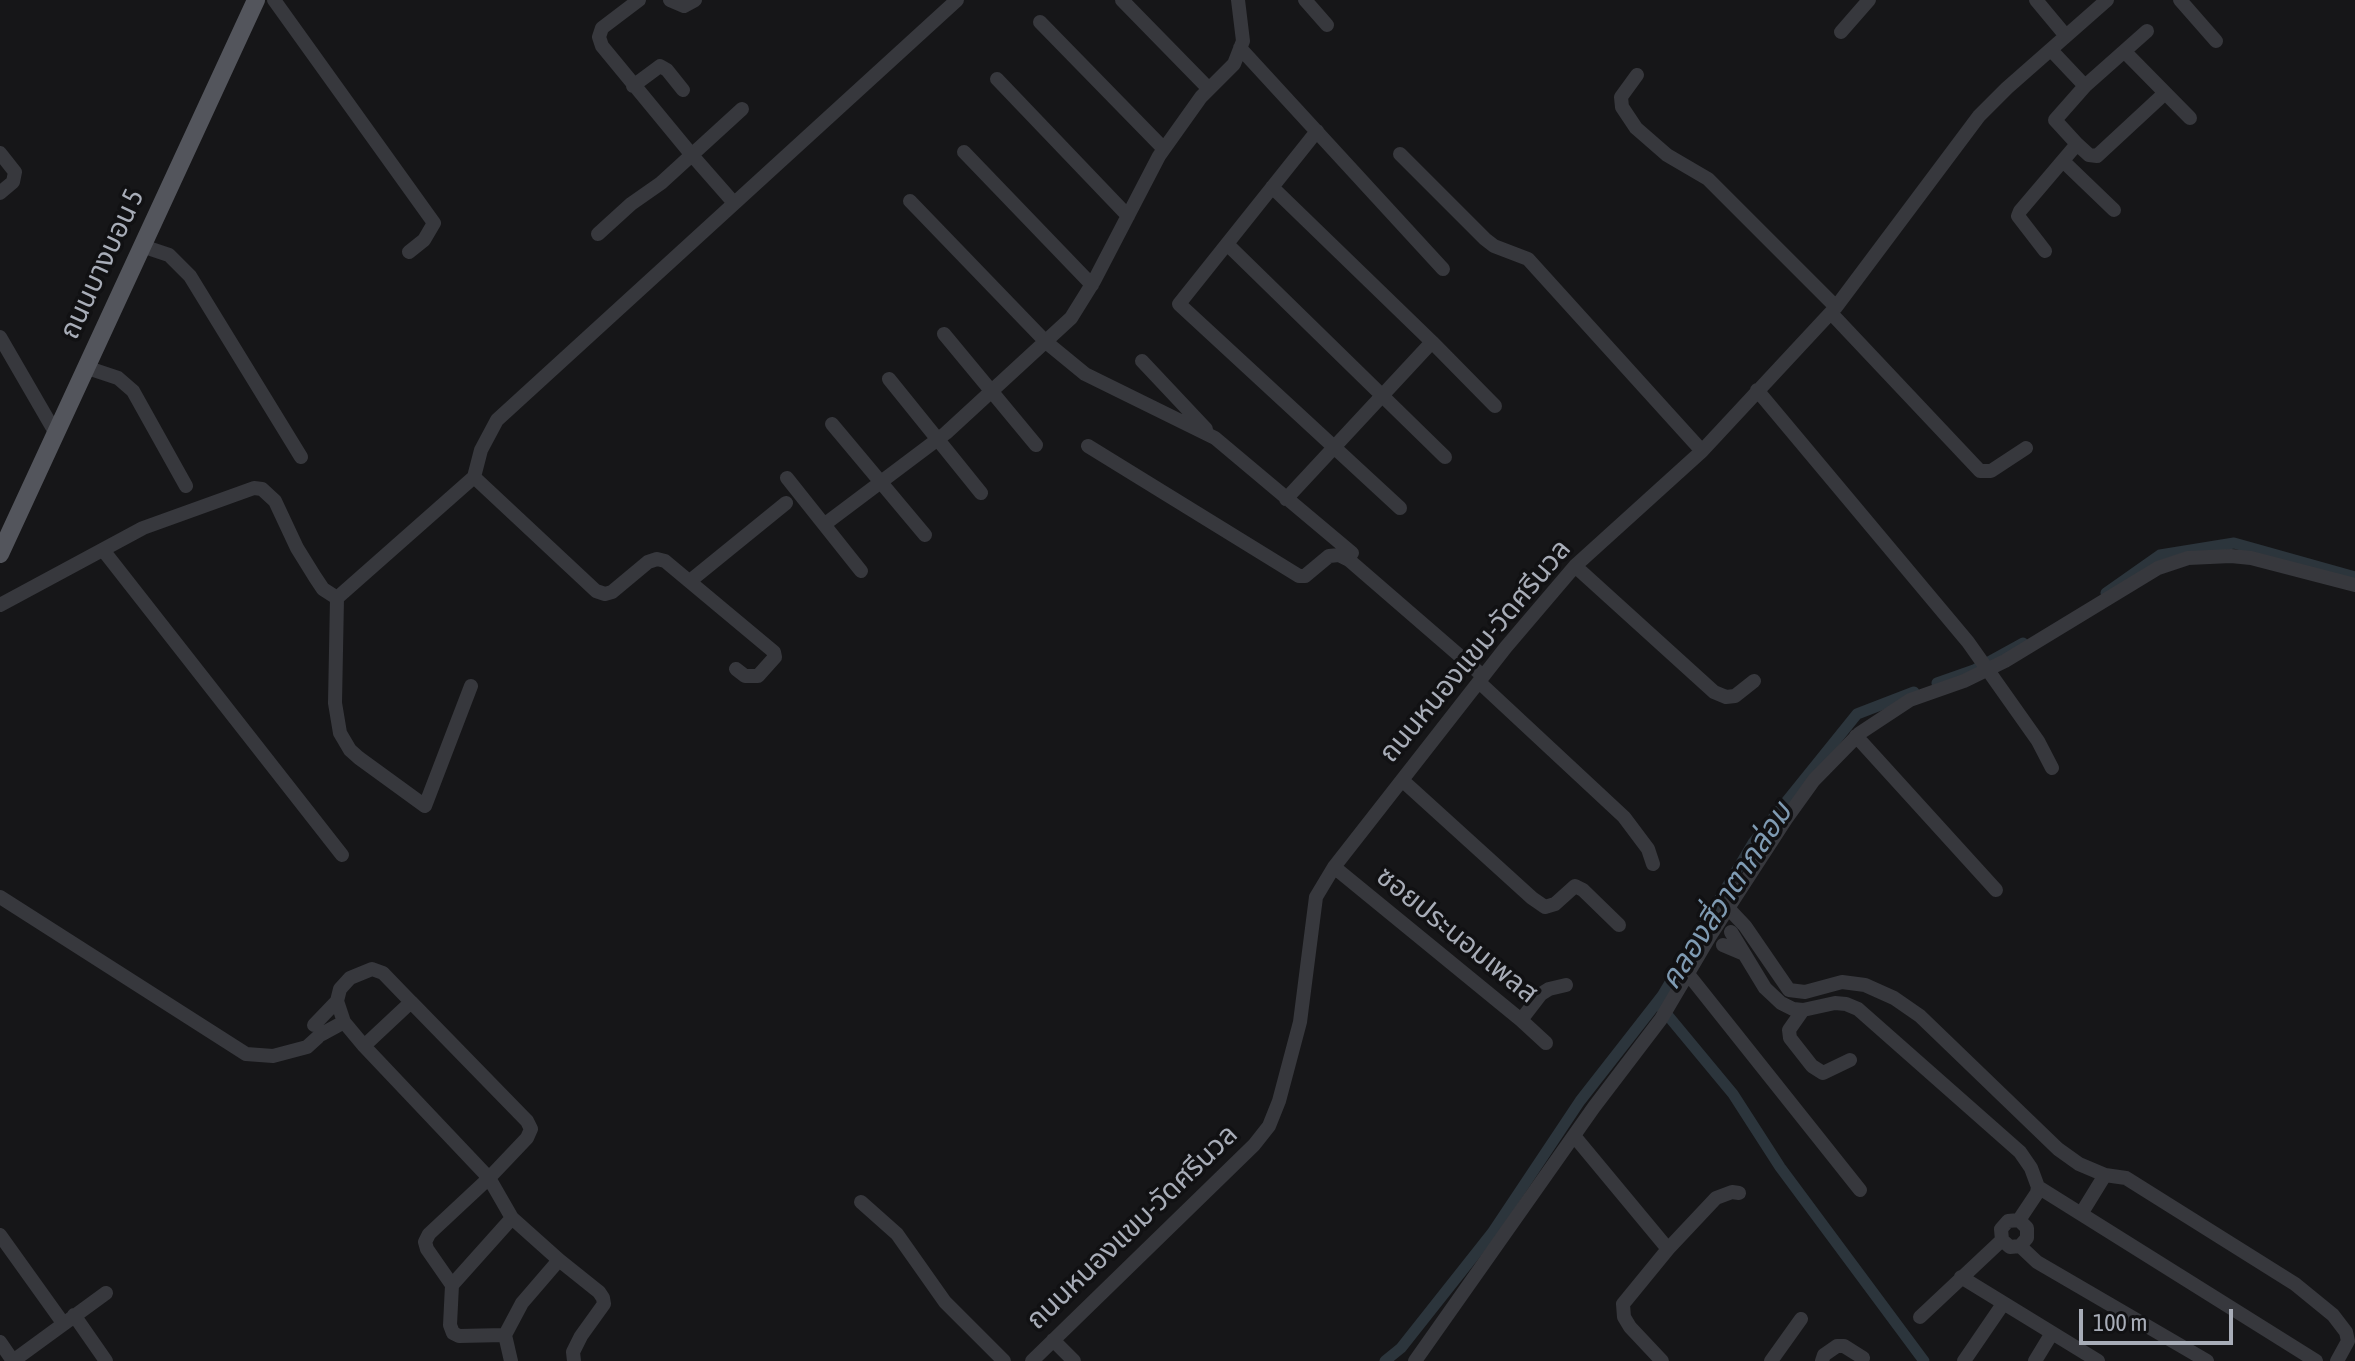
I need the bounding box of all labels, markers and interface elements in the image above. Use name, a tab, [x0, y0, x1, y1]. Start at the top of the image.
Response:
street label: ถนนบางบอน 5	[53, 184, 151, 344]
street label: ถนนหนองแขม-วัดศรีนวล	[1372, 533, 1578, 769]
water label: คลองสี่วาตากล่อม	[1652, 796, 1800, 996]
street label: ซอยประนอมเพลส	[1370, 860, 1544, 1010]
street label: ถนนหนองแขม-วัดศรีนวล	[1020, 1118, 1244, 1336]
scale bar	[2083, 1293, 2237, 1343]
text: 100 m	[2093, 1309, 2147, 1336]

